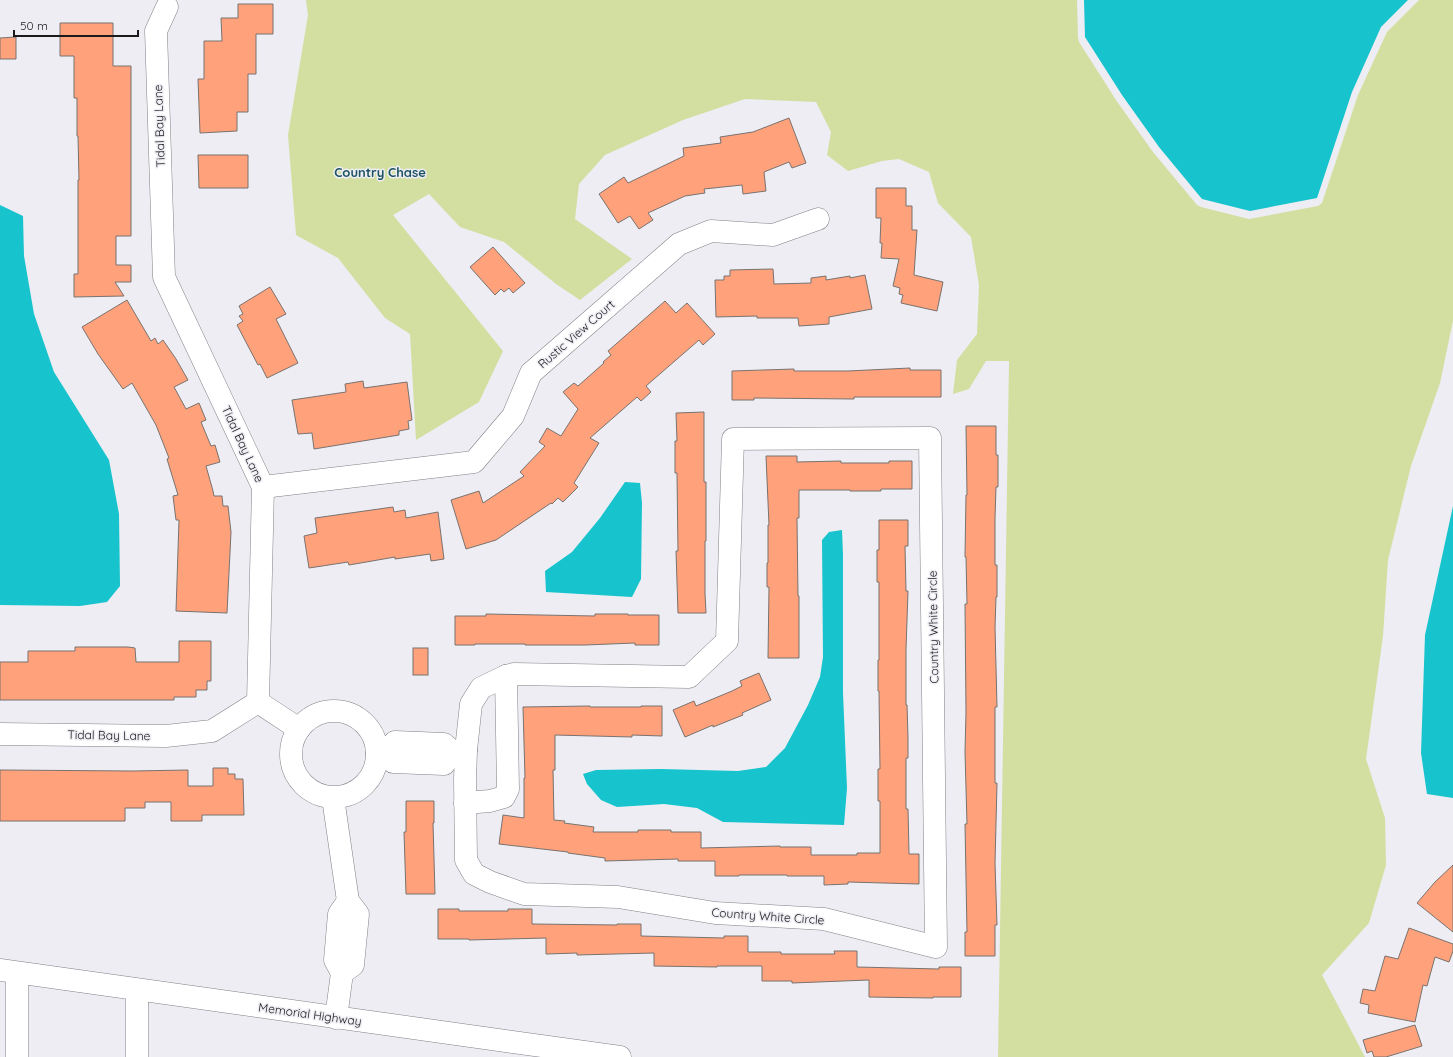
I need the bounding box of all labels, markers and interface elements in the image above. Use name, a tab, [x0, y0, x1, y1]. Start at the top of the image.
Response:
scale bar	[14, 12, 138, 38]
text: 50 m	[20, 18, 48, 33]
street label: Tidal Bay Lane	[150, 84, 168, 168]
district label: Country Chase	[334, 164, 426, 180]
street label: Rustic View Court	[535, 297, 617, 371]
street label: Tidal Bay Lane	[219, 403, 267, 485]
street label: Country White Circle	[925, 570, 941, 684]
street label: Tidal Bay Lane	[67, 727, 151, 743]
street label: Country White Circle	[711, 905, 825, 927]
street label: Memorial Highway	[257, 999, 363, 1029]

